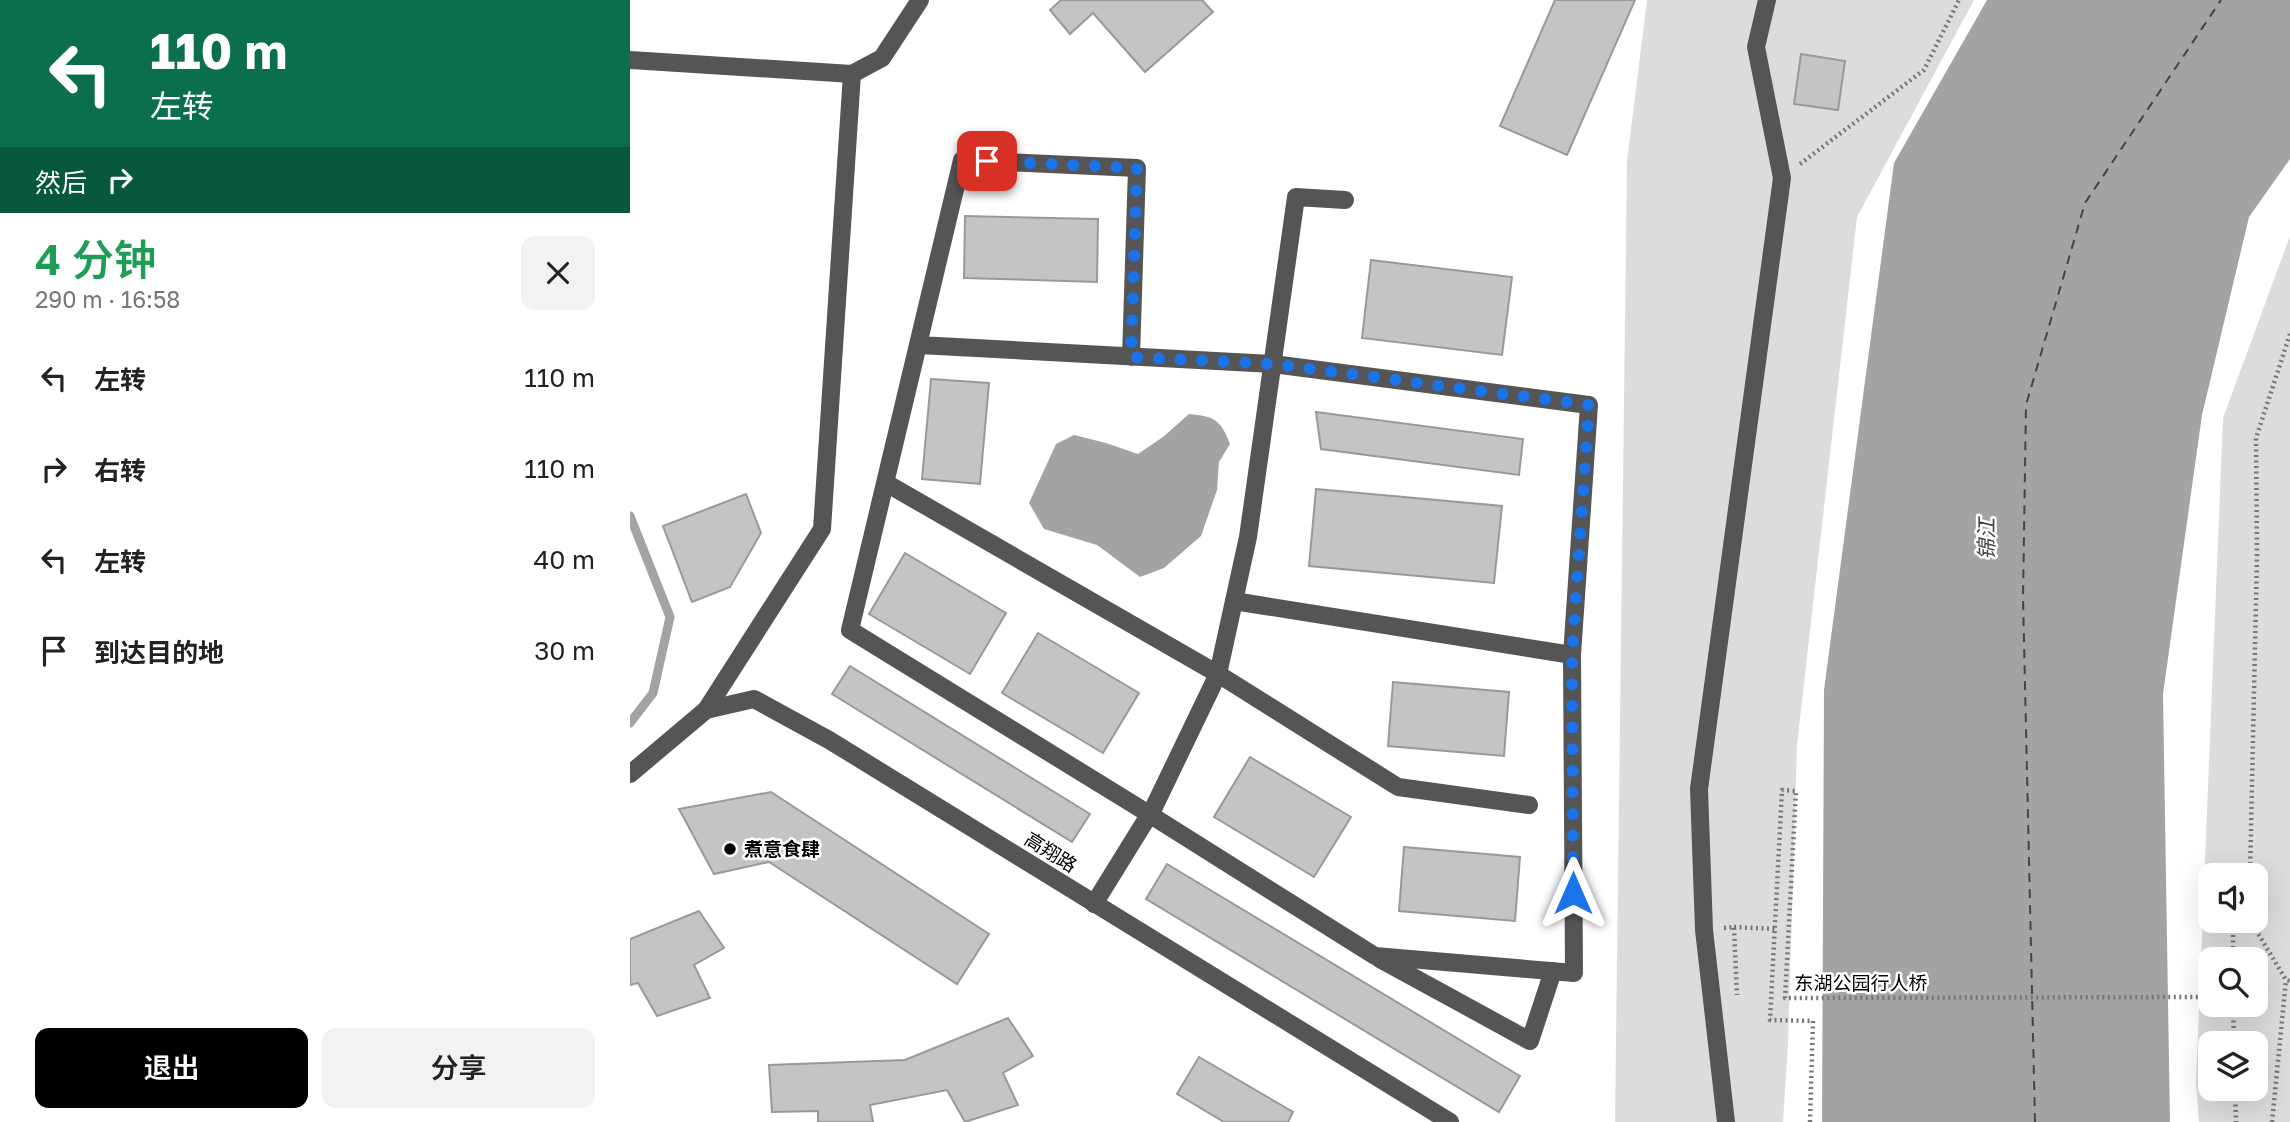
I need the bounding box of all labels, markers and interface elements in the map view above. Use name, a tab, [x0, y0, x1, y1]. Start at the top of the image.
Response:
text: 110 m	[150, 21, 287, 80]
icon: left	[35, 28, 126, 119]
text: 左转	[150, 87, 214, 125]
pin	[957, 131, 1017, 191]
icon: arrive	[968, 142, 1006, 180]
icon: right	[101, 161, 139, 199]
text: 然后	[35, 167, 87, 198]
text: 4 分钟	[35, 234, 156, 284]
button: close	[521, 236, 595, 310]
text: 290 m · 16:58	[35, 285, 180, 313]
icon: left	[35, 359, 73, 397]
text: 110 m	[524, 362, 595, 393]
text: 左转	[94, 364, 146, 395]
icon: right	[35, 450, 73, 488]
text: 110 m	[524, 453, 595, 484]
text: 右转	[94, 455, 146, 486]
water label: 锦江	[1973, 516, 1999, 560]
icon: left	[35, 541, 73, 579]
text: 40 m	[534, 544, 595, 575]
text: 左转	[94, 546, 146, 577]
icon: arrive	[35, 632, 73, 670]
text: 30 m	[534, 635, 595, 666]
text: 到达目的地	[94, 637, 224, 668]
street label: 高翔路	[1021, 827, 1082, 876]
place label: 煮意食肆	[744, 837, 820, 860]
marker: 煮意食肆	[722, 841, 738, 857]
position arrow	[1536, 856, 1610, 930]
map controls	[2198, 863, 2268, 1101]
button: sound	[2198, 863, 2268, 933]
button: search	[2198, 947, 2268, 1017]
street label: 东湖公园行人桥	[1794, 971, 1928, 994]
button: 退出	[35, 1028, 308, 1108]
button: 分享	[322, 1028, 595, 1108]
button: layers	[2198, 1031, 2268, 1101]

